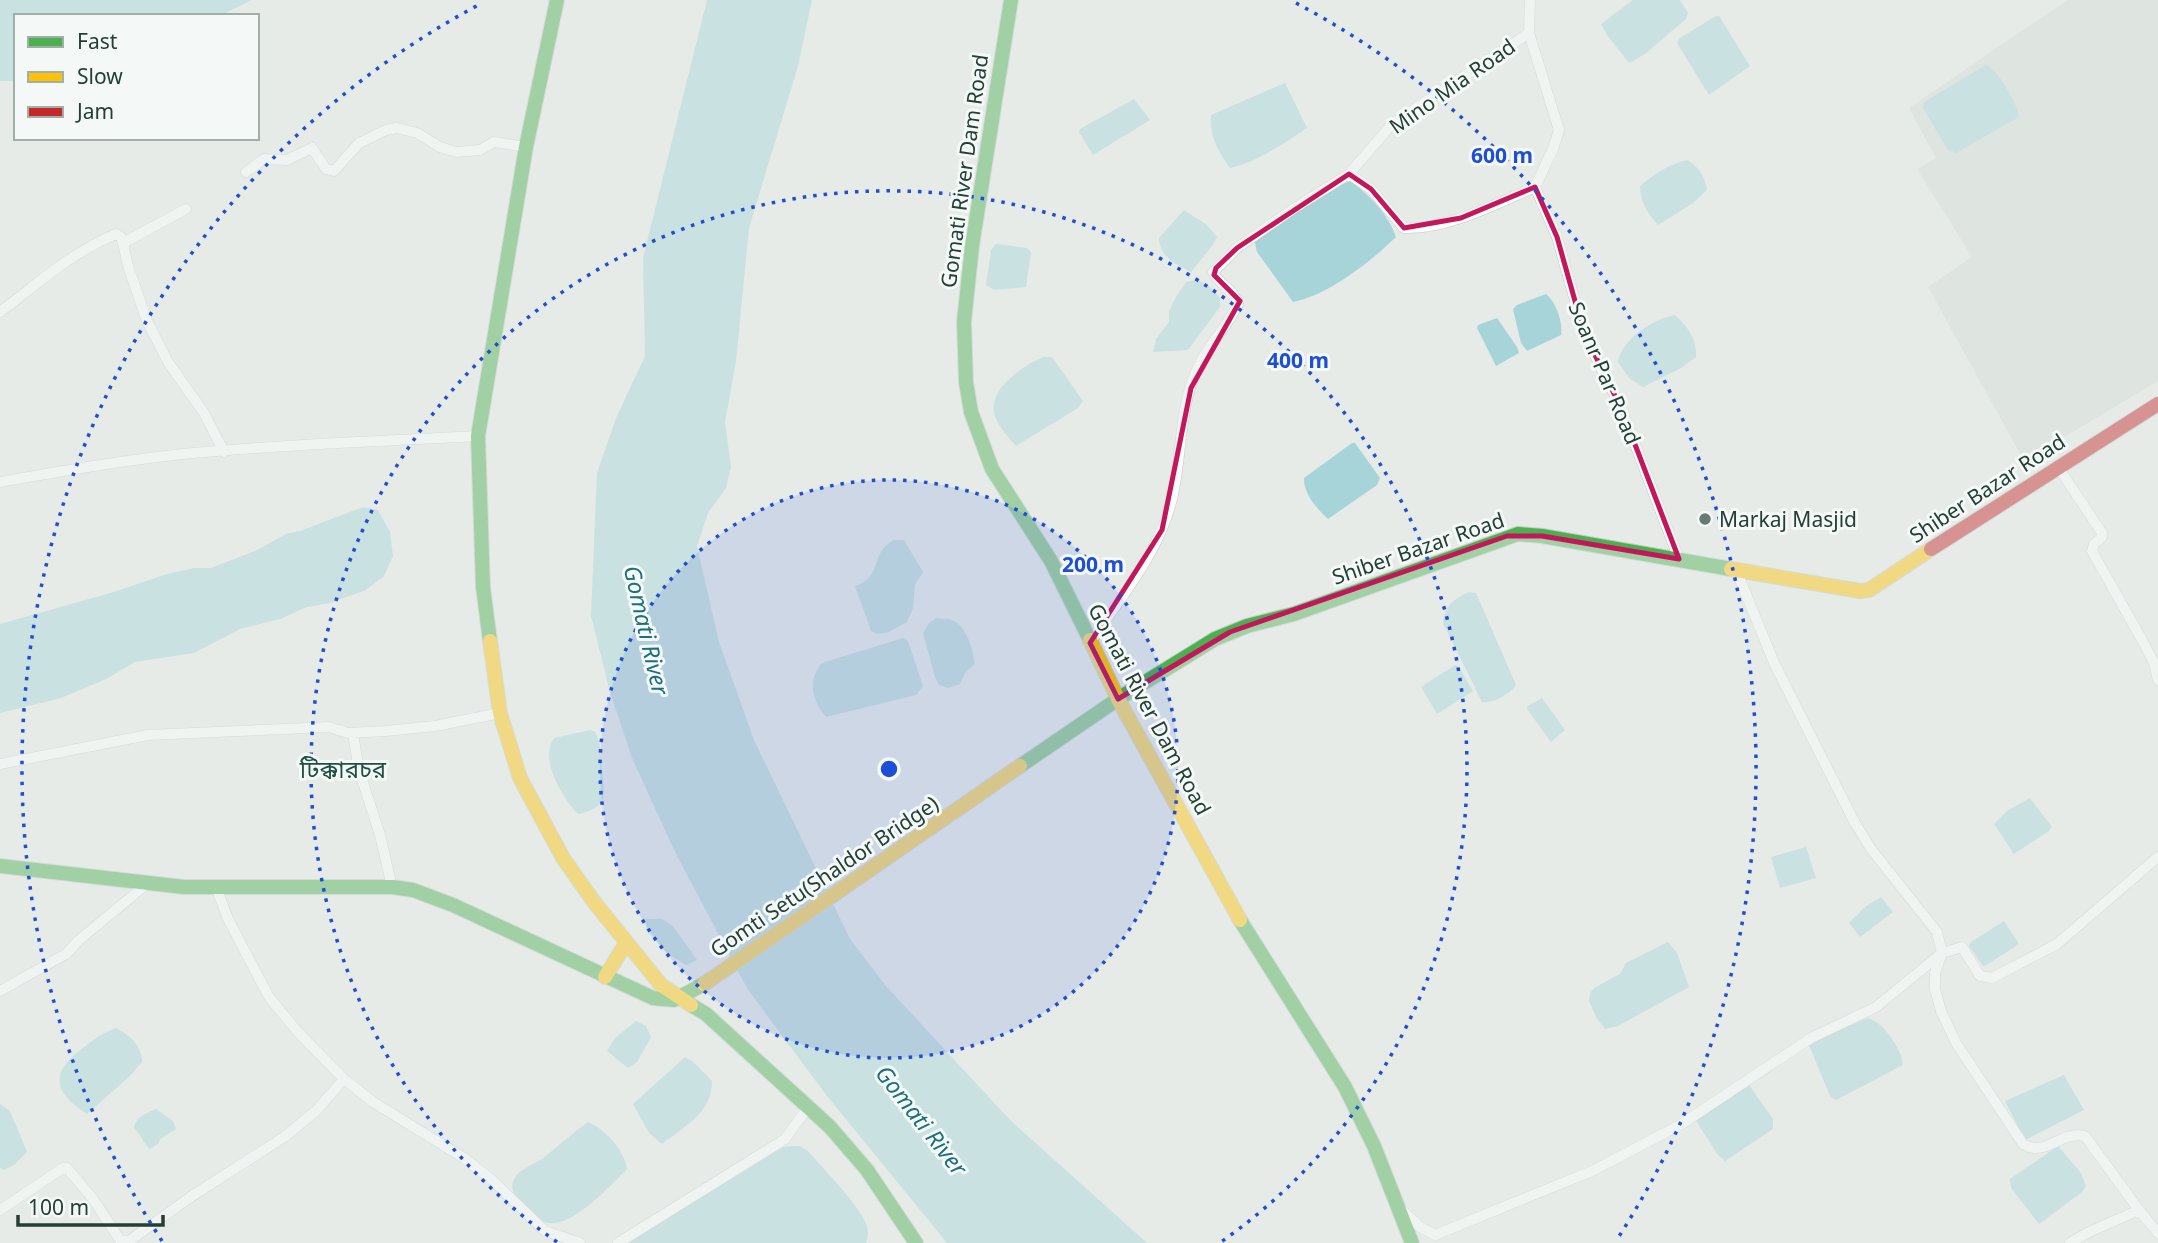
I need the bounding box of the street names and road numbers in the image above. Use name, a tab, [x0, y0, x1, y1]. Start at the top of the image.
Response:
street label: Mino Mia Road	[1383, 32, 1521, 140]
street label: Gomati River Dam Road	[934, 52, 994, 290]
street label: Soanr Par Road	[1562, 297, 1648, 449]
street label: Shiber Bazar Road	[1904, 427, 2070, 549]
street label: Shiber Bazar Road	[1328, 505, 1508, 591]
street label: Gomati River Dam Road	[1082, 598, 1218, 820]
street label: Gomti Setu(Shaldor Bridge)	[704, 789, 944, 963]

